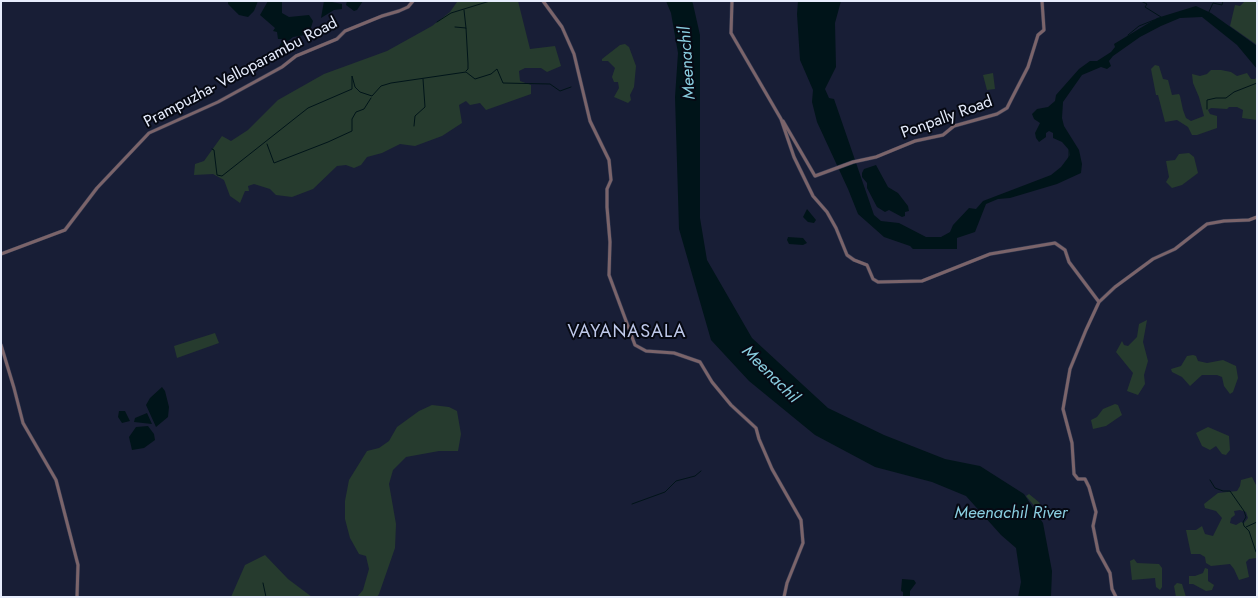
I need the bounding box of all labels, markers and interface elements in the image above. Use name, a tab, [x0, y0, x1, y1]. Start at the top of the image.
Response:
street label: Prampuzha- Velloparambu Road	[141, 14, 341, 132]
water label: Meenachil	[675, 26, 701, 100]
street label: Ponpally Road	[899, 93, 995, 143]
district label: VAYANASALA	[568, 322, 686, 344]
water label: Meenachil	[737, 342, 803, 408]
water label: Meenachil River	[955, 504, 1067, 524]

